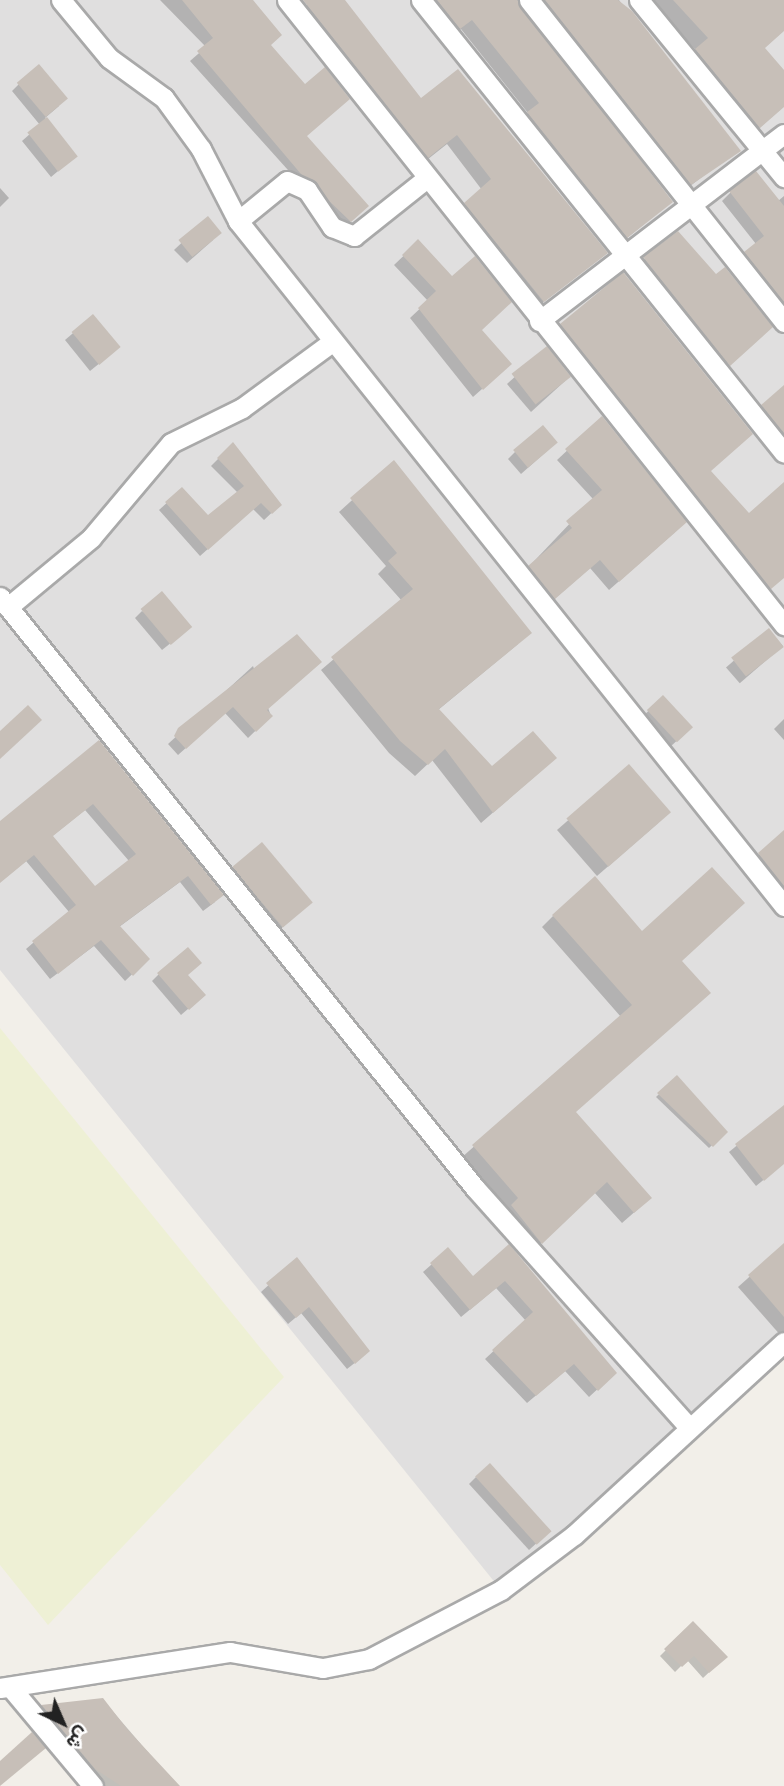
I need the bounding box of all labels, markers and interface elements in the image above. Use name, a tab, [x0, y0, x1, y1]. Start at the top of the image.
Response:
north arrow	[28, 1688, 98, 1758]
text: ش	[62, 1722, 94, 1755]

